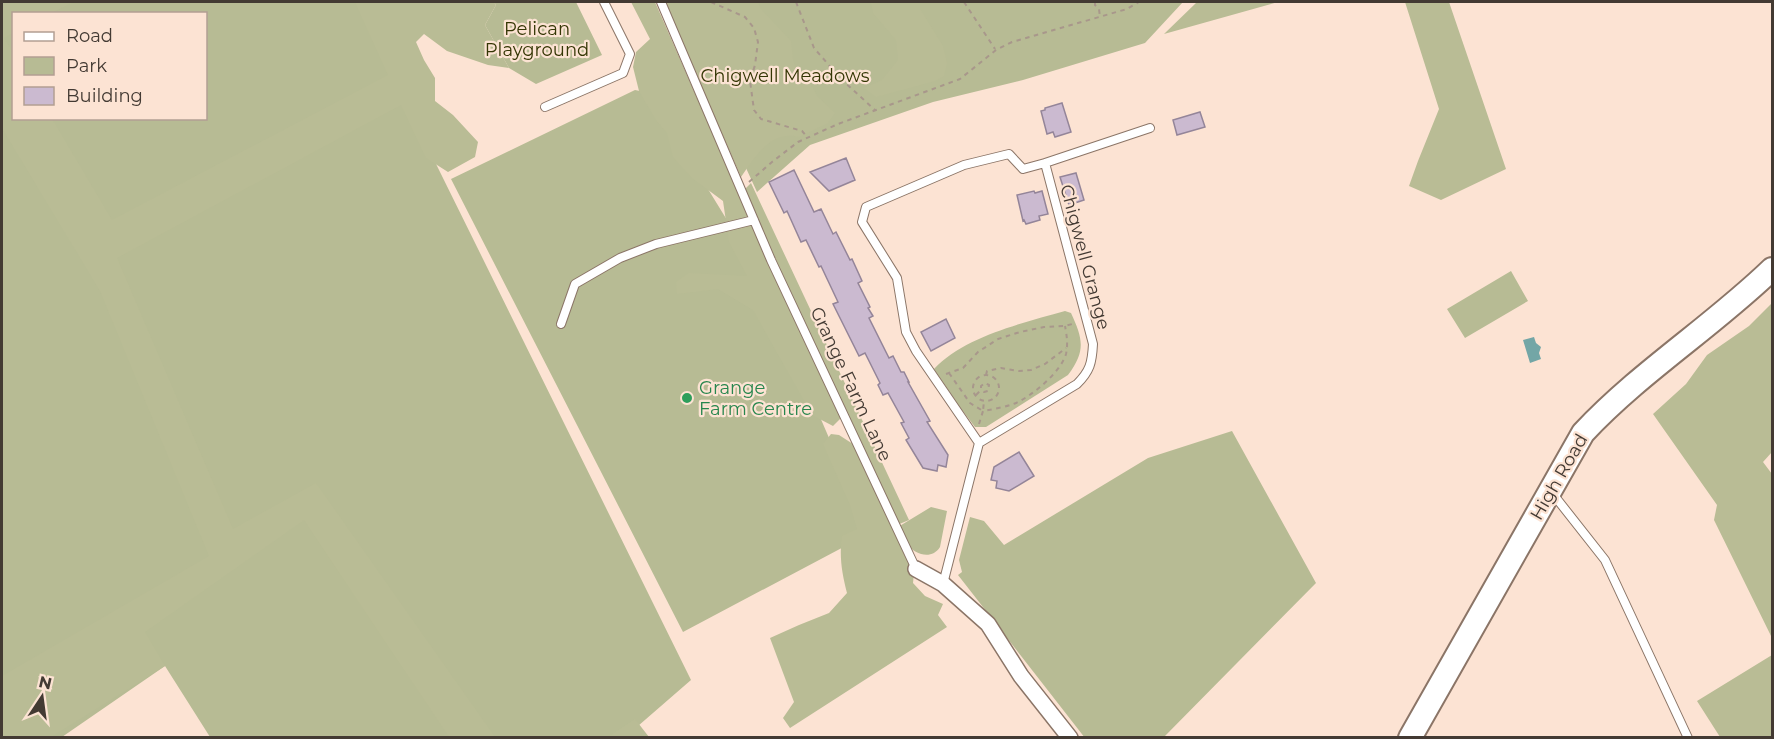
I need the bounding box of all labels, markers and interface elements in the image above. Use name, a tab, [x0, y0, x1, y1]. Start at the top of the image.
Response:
legend	[12, 12, 207, 120]
park label: Pelican Playground	[485, 18, 589, 61]
text: Road	[66, 25, 113, 47]
text: Park	[66, 55, 107, 77]
park label: Chigwell Meadows	[700, 65, 870, 87]
text: Building	[66, 85, 143, 107]
street label: Chigwell Grange	[1055, 182, 1115, 332]
street label: Grange Farm Lane	[806, 303, 896, 465]
place label: Grange Farm Centre	[699, 377, 812, 420]
marker: Grange Farm Centre	[680, 391, 694, 405]
street label: High Road	[1526, 430, 1592, 524]
north arrow	[12, 667, 72, 727]
text: N	[37, 672, 54, 694]

